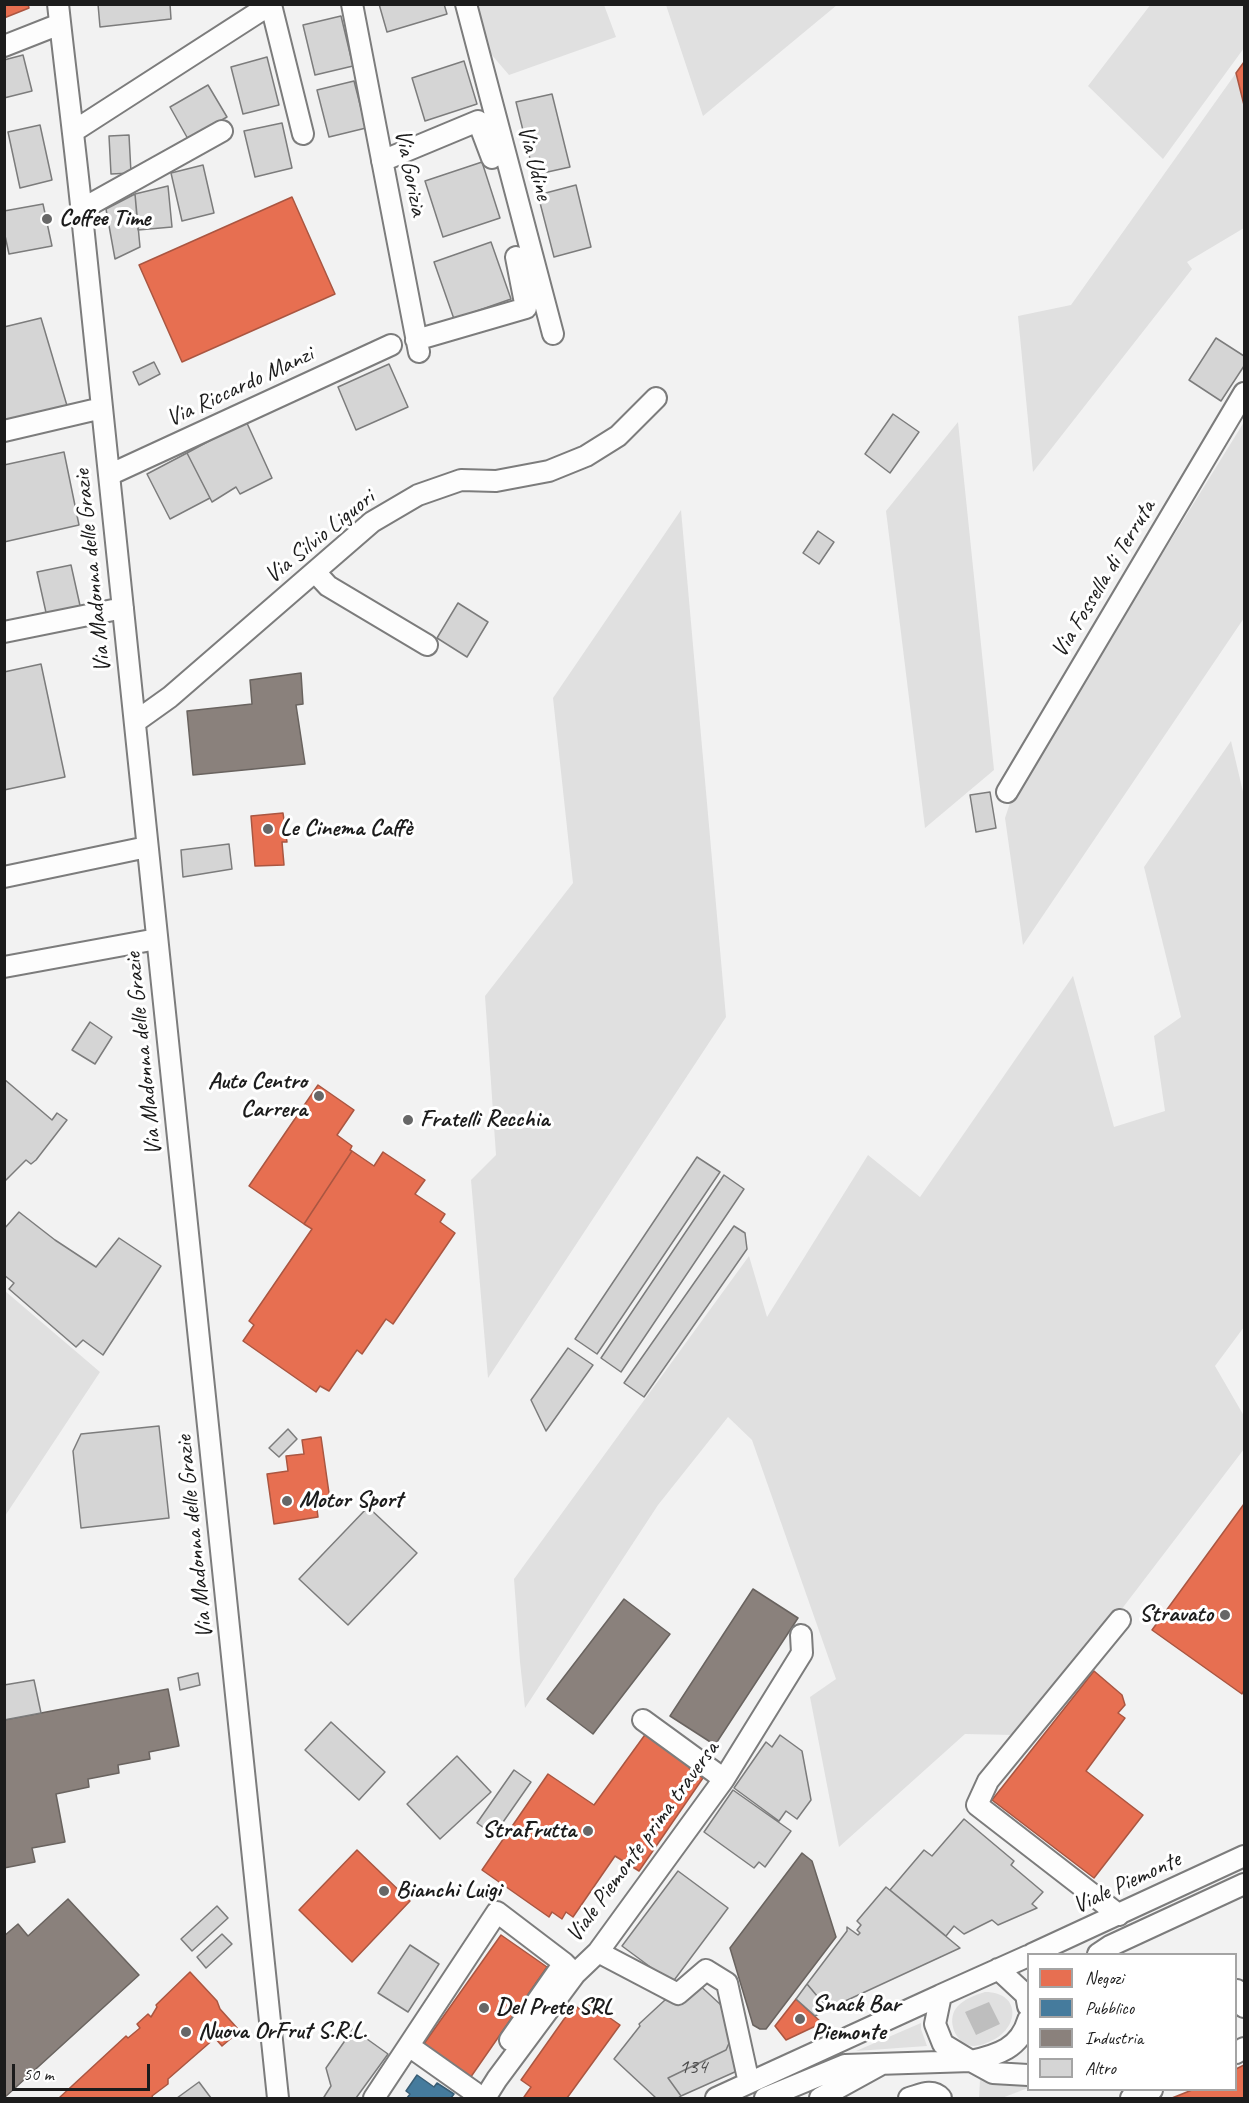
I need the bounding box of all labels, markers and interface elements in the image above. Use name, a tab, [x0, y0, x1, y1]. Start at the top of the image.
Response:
street label: Via Udine	[510, 123, 558, 203]
street label: Via Gorizia	[388, 127, 432, 219]
place label: Coffee Time	[59, 205, 150, 233]
marker: Coffee Time	[40, 212, 54, 226]
street label: Via Riccardo Manzi	[162, 340, 318, 434]
street label: Via Madonna delle Grazie	[68, 468, 118, 674]
street label: Via Silvio Liguori	[259, 484, 381, 590]
street label: Via Fossella di Terruta	[1046, 495, 1162, 663]
place label: Le Cinema Caffè	[280, 815, 412, 843]
marker: Le Cinema Caffè	[261, 822, 275, 836]
street label: Via Madonna delle Grazie	[119, 951, 169, 1157]
place label: Auto Centro Carrera	[208, 1068, 307, 1124]
marker: Auto Centro Carrera	[312, 1089, 326, 1103]
place label: Fratelli Recchia	[420, 1106, 549, 1134]
marker: Fratelli Recchia	[401, 1113, 415, 1127]
street label: Via Madonna delle Grazie	[170, 1434, 220, 1640]
place label: Motor Sport	[299, 1487, 402, 1515]
marker: Motor Sport	[280, 1494, 294, 1508]
place label: Stravato	[1139, 1601, 1213, 1629]
marker: Stravato	[1218, 1608, 1232, 1622]
street label: Viale Piemonte prima traversa	[560, 1736, 726, 1948]
place label: StraFrutta	[482, 1817, 576, 1845]
marker: StraFrutta	[581, 1824, 595, 1838]
street label: Viale Piemonte	[1069, 1846, 1185, 1920]
place label: Bianchi Luigi	[396, 1877, 501, 1905]
marker: Bianchi Luigi	[377, 1884, 391, 1898]
legend	[1027, 1953, 1237, 2091]
text: Negozi	[1085, 1967, 1124, 1989]
place label: Snack Bar Piemonte	[812, 1991, 900, 2047]
place label: Del Prete SRL	[496, 1994, 612, 2022]
text: Pubblico	[1085, 1997, 1134, 2019]
marker: Del Prete SRL	[477, 2001, 491, 2015]
marker: Snack Bar Piemonte	[793, 2012, 807, 2026]
place label: Nuova OrFrut S.R.L.	[198, 2018, 367, 2046]
marker: Nuova OrFrut S.R.L.	[179, 2025, 193, 2039]
text: Industria	[1085, 2027, 1143, 2049]
scale bar	[15, 2052, 153, 2090]
house number: 134	[679, 2054, 707, 2080]
text: Altro	[1085, 2057, 1116, 2079]
text: 50 m	[23, 2063, 54, 2085]

